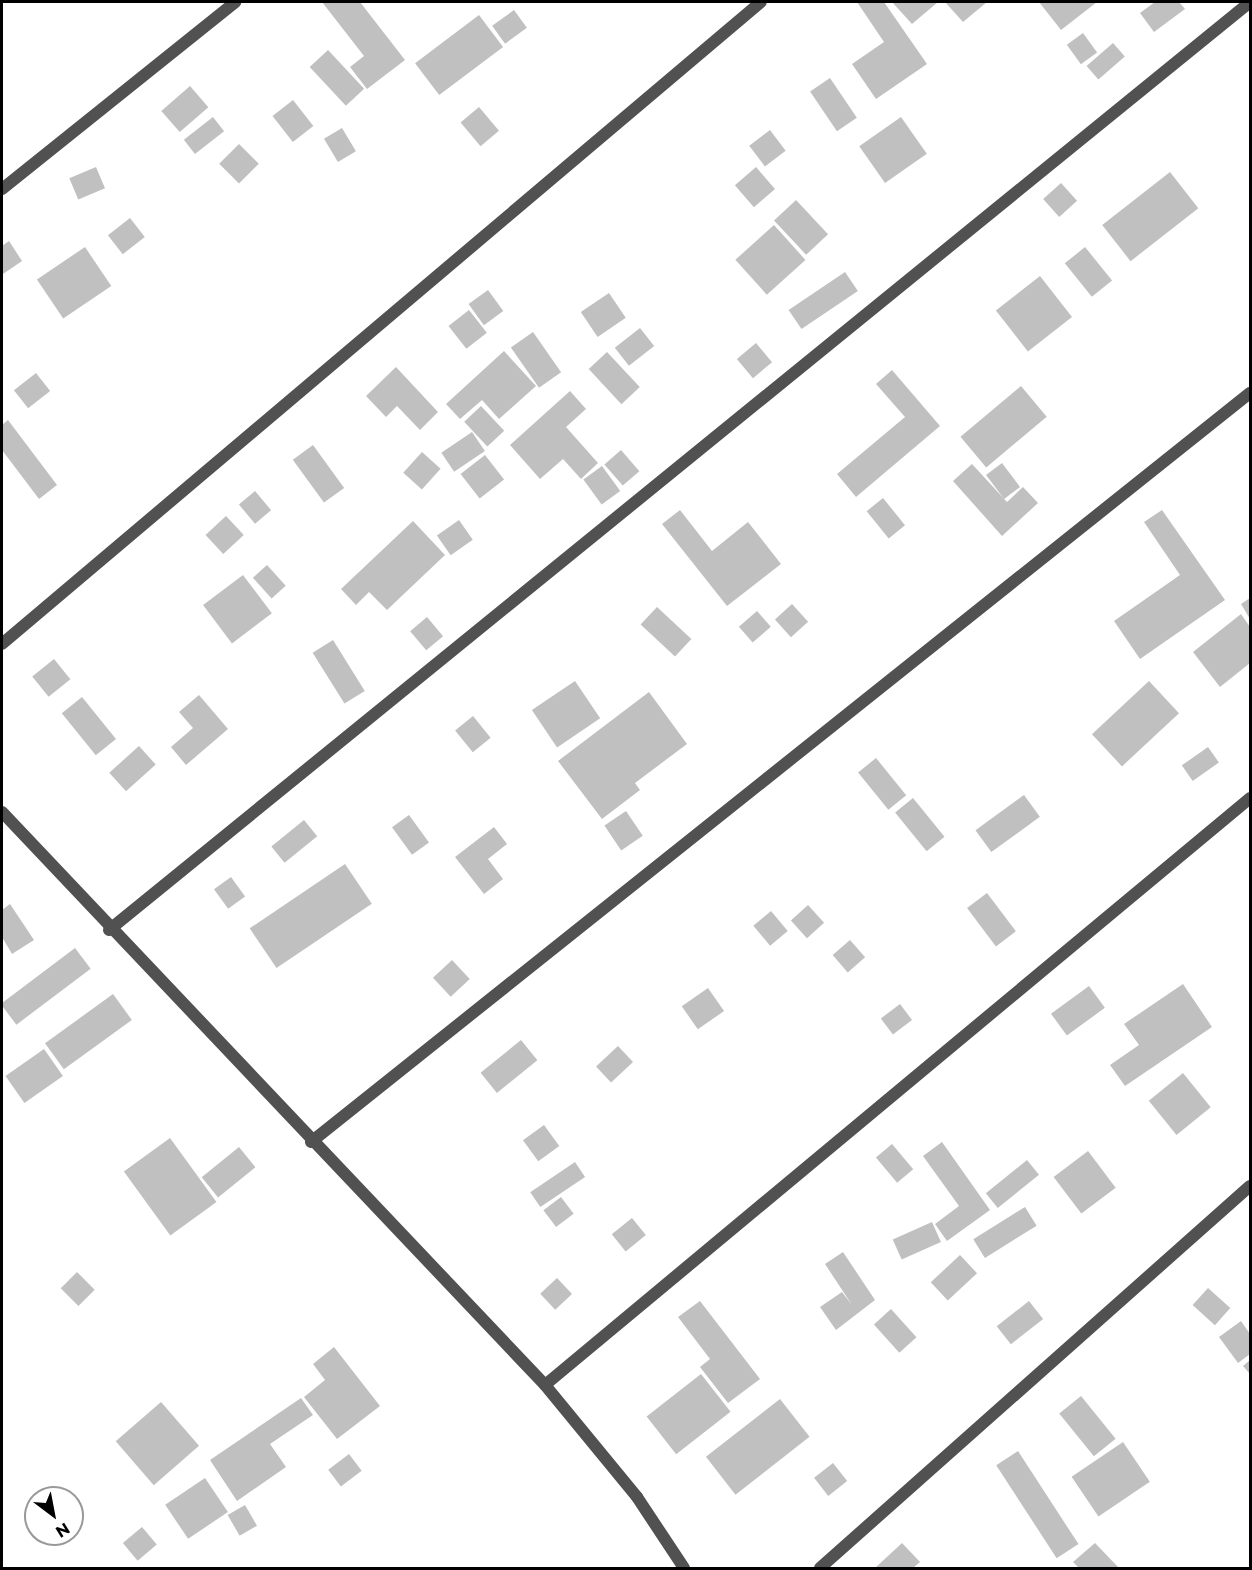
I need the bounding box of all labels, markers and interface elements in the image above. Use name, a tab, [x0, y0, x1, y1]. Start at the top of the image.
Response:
north arrow	[24, 1486, 84, 1546]
text: N	[52, 1519, 73, 1541]

